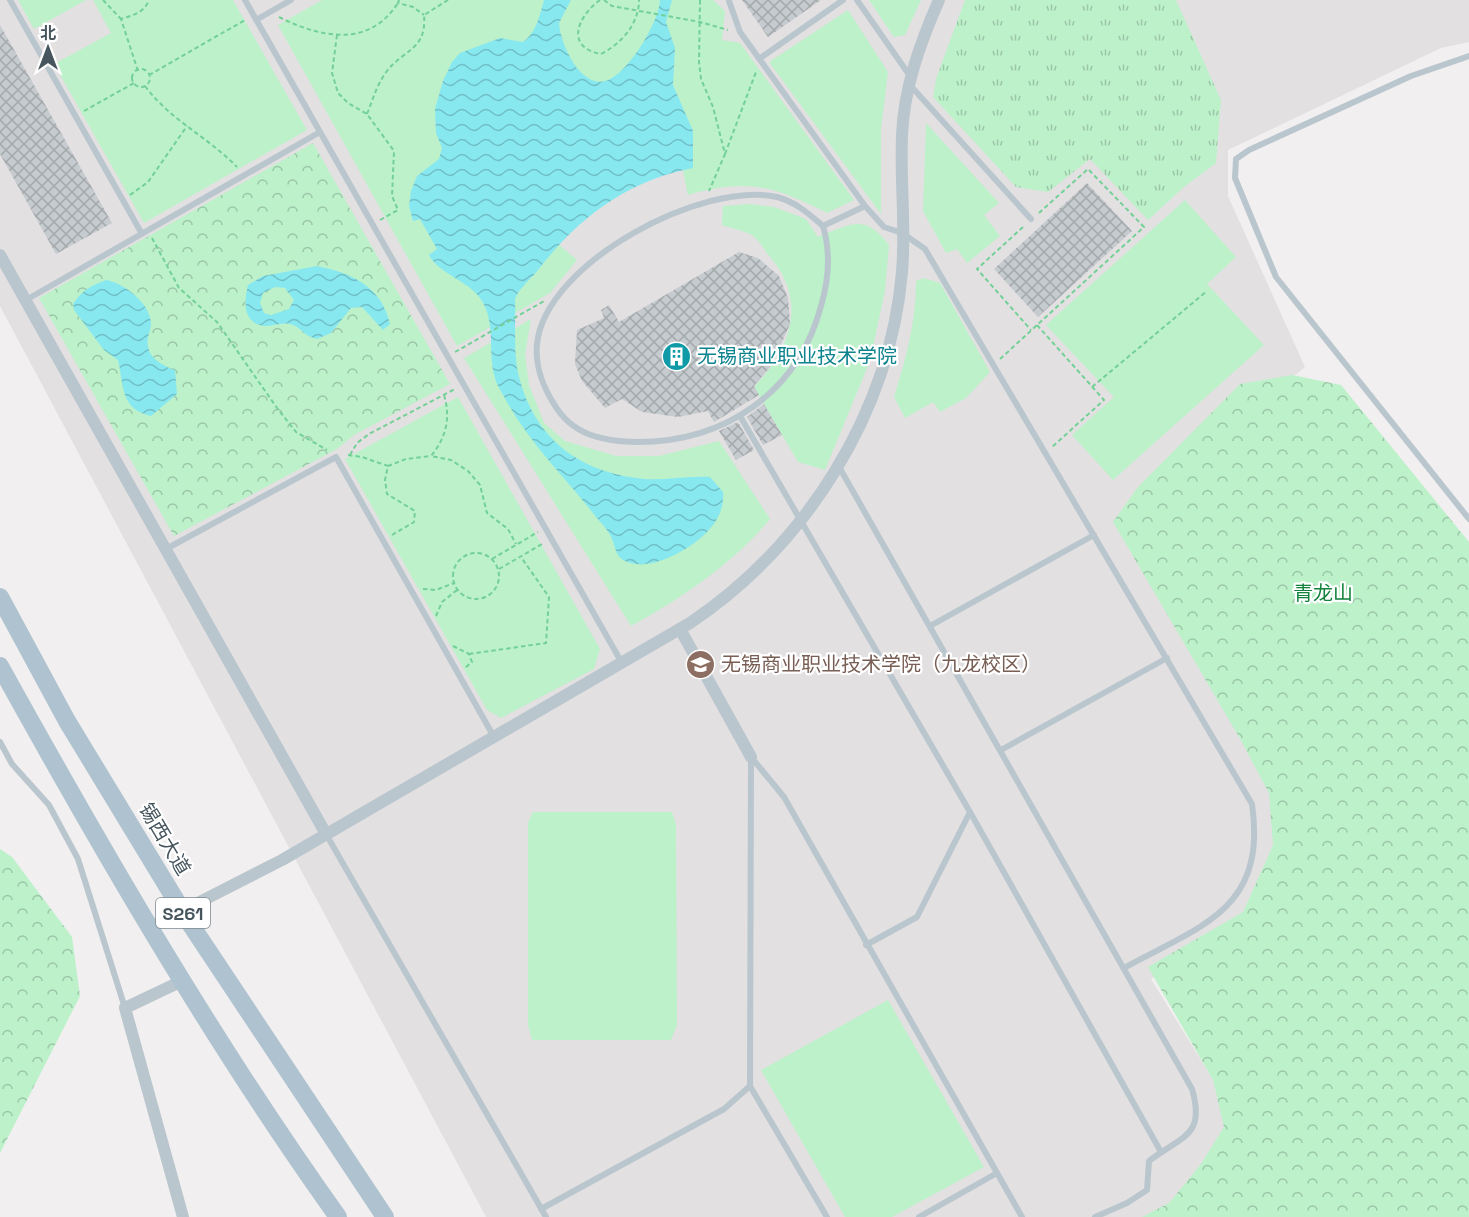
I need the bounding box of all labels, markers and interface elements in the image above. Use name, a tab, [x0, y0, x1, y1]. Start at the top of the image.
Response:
north arrow	[18, 18, 78, 78]
text: 北	[40, 23, 56, 44]
building icon: 无锡商业职业技术学院	[660, 340, 692, 372]
place label: 无锡商业职业技术学院	[697, 343, 897, 369]
park label: 青龙山	[1293, 580, 1353, 606]
school or university icon: 无锡商业职业技术学院（九龙校区）	[684, 648, 716, 680]
place label: 无锡商业职业技术学院（九龙校区）	[721, 651, 1041, 677]
street label: 锡西大道	[133, 798, 197, 880]
road number: S261	[156, 898, 210, 928]

